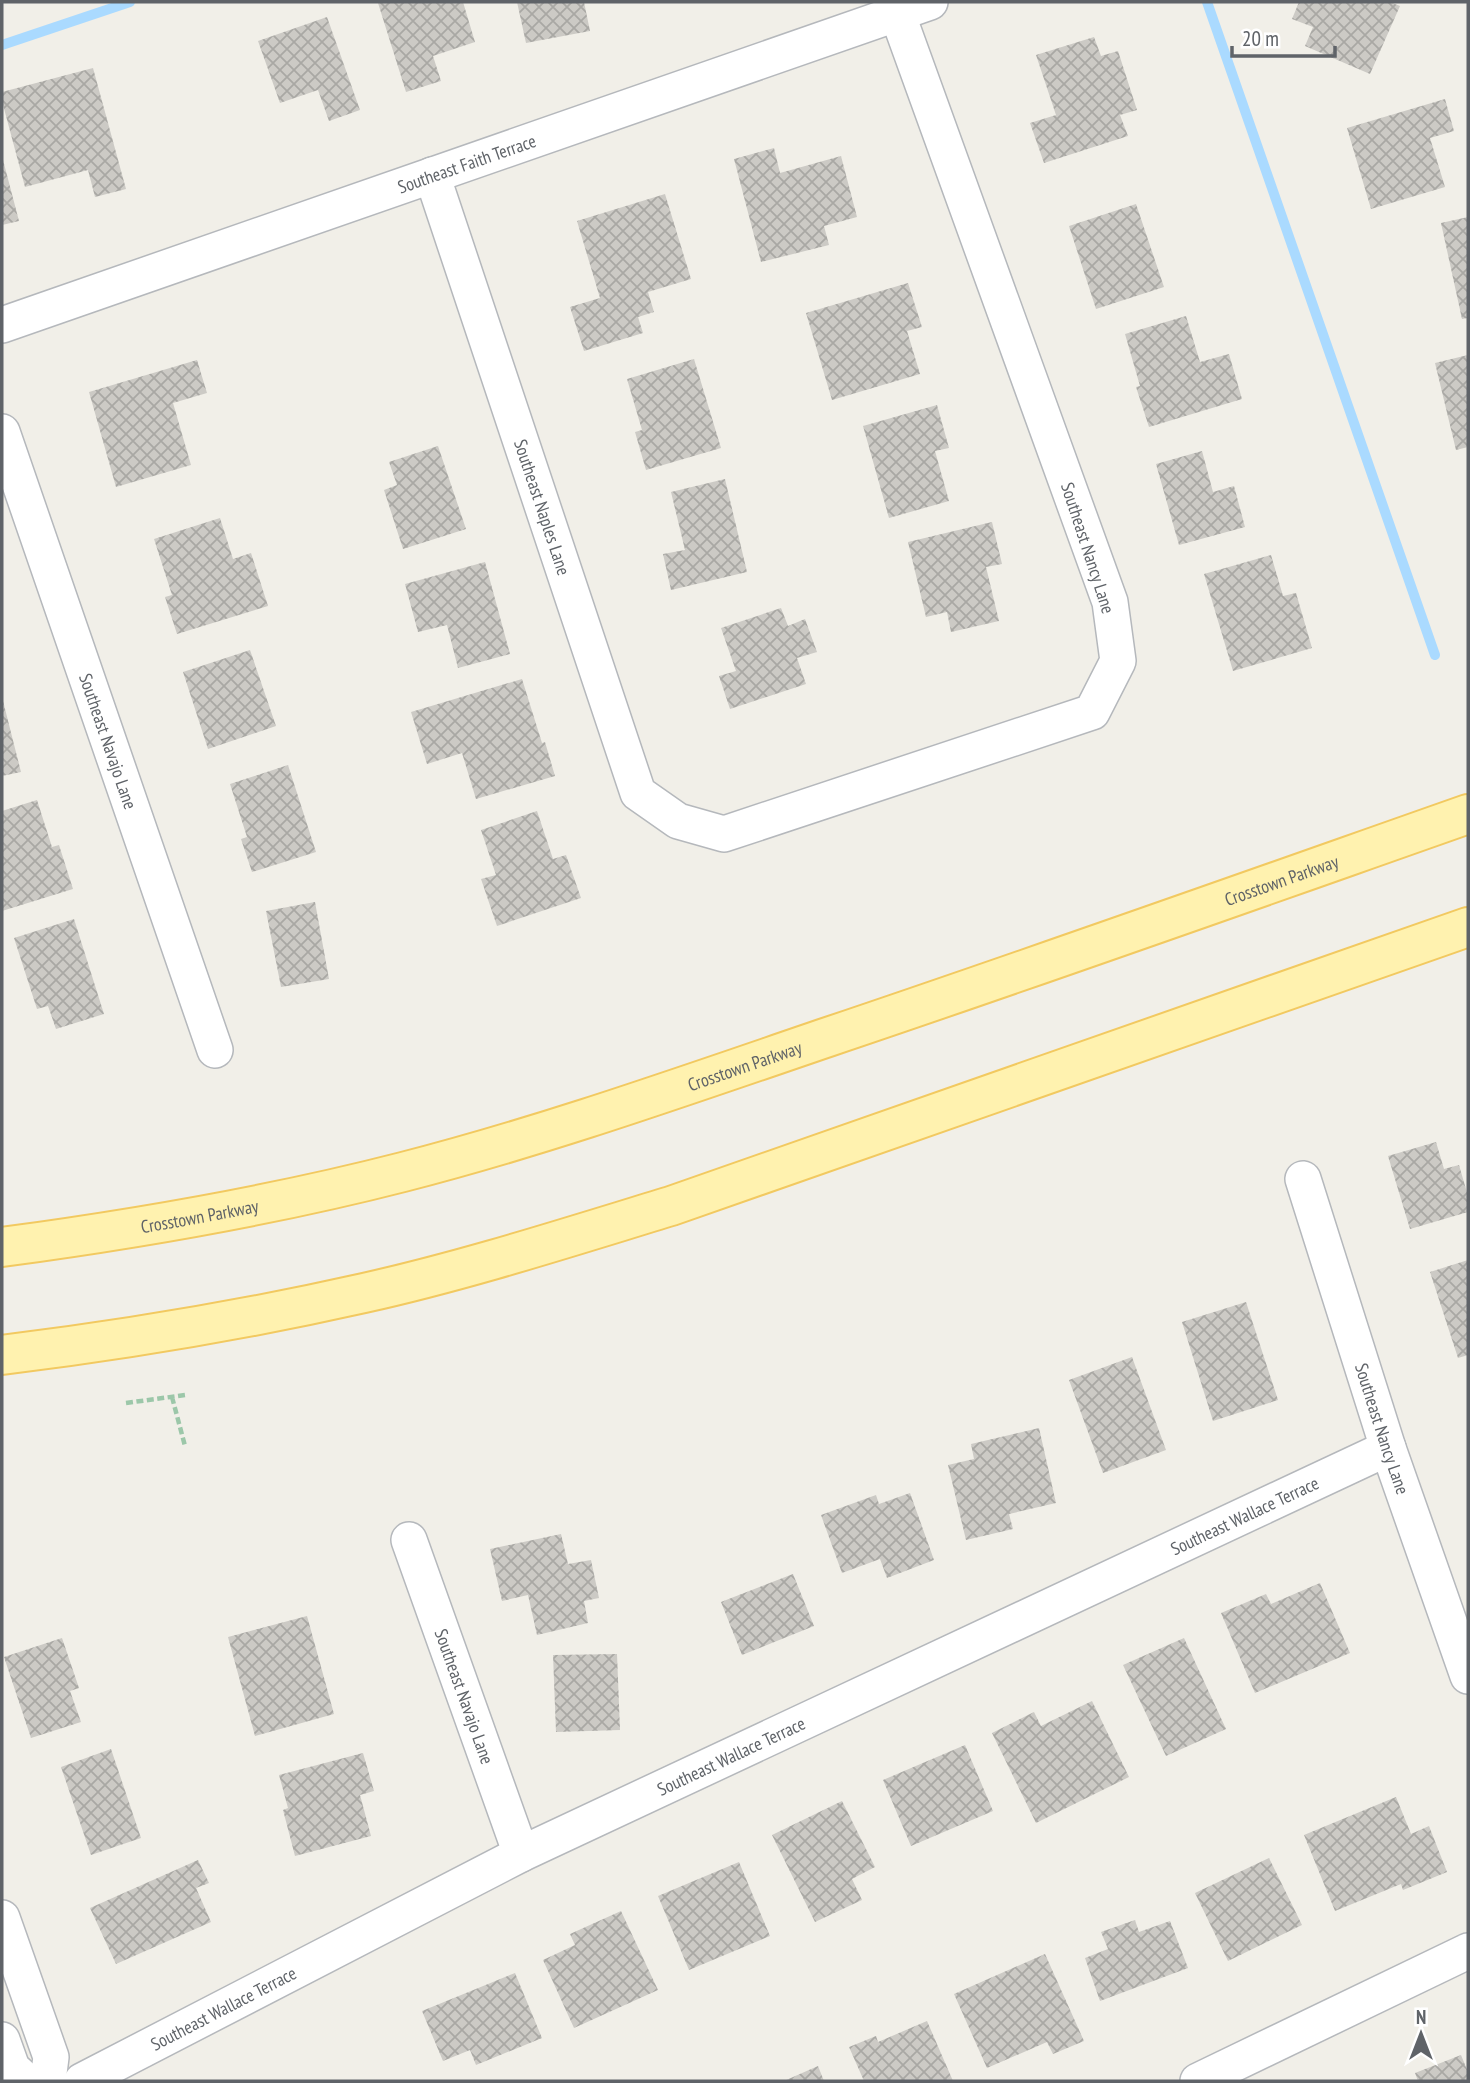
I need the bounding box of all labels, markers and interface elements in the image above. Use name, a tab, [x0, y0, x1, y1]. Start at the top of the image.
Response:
scale bar	[1232, 14, 1335, 58]
text: 20 m	[1242, 25, 1279, 52]
street label: Southeast Faith Terrace	[395, 129, 539, 198]
street label: Southeast Naples Lane	[509, 436, 576, 578]
street label: Southeast Nancy Lane	[1056, 480, 1120, 616]
street label: Southeast Navajo Lane	[75, 670, 143, 812]
street label: Crosstown Parkway	[1221, 849, 1342, 910]
street label: Crosstown Parkway	[684, 1035, 805, 1096]
street label: Crosstown Parkway	[139, 1194, 261, 1238]
street label: Southeast Nancy Lane	[1350, 1360, 1415, 1497]
street label: Southeast Wallace Terrace	[1167, 1471, 1322, 1560]
street label: Southeast Navajo Lane	[430, 1626, 499, 1767]
street label: Southeast Wallace Terrace	[653, 1711, 809, 1800]
street label: Southeast Wallace Terrace	[147, 1961, 300, 2055]
north arrow	[1386, 1999, 1456, 2069]
text: N	[1416, 2005, 1426, 2029]

